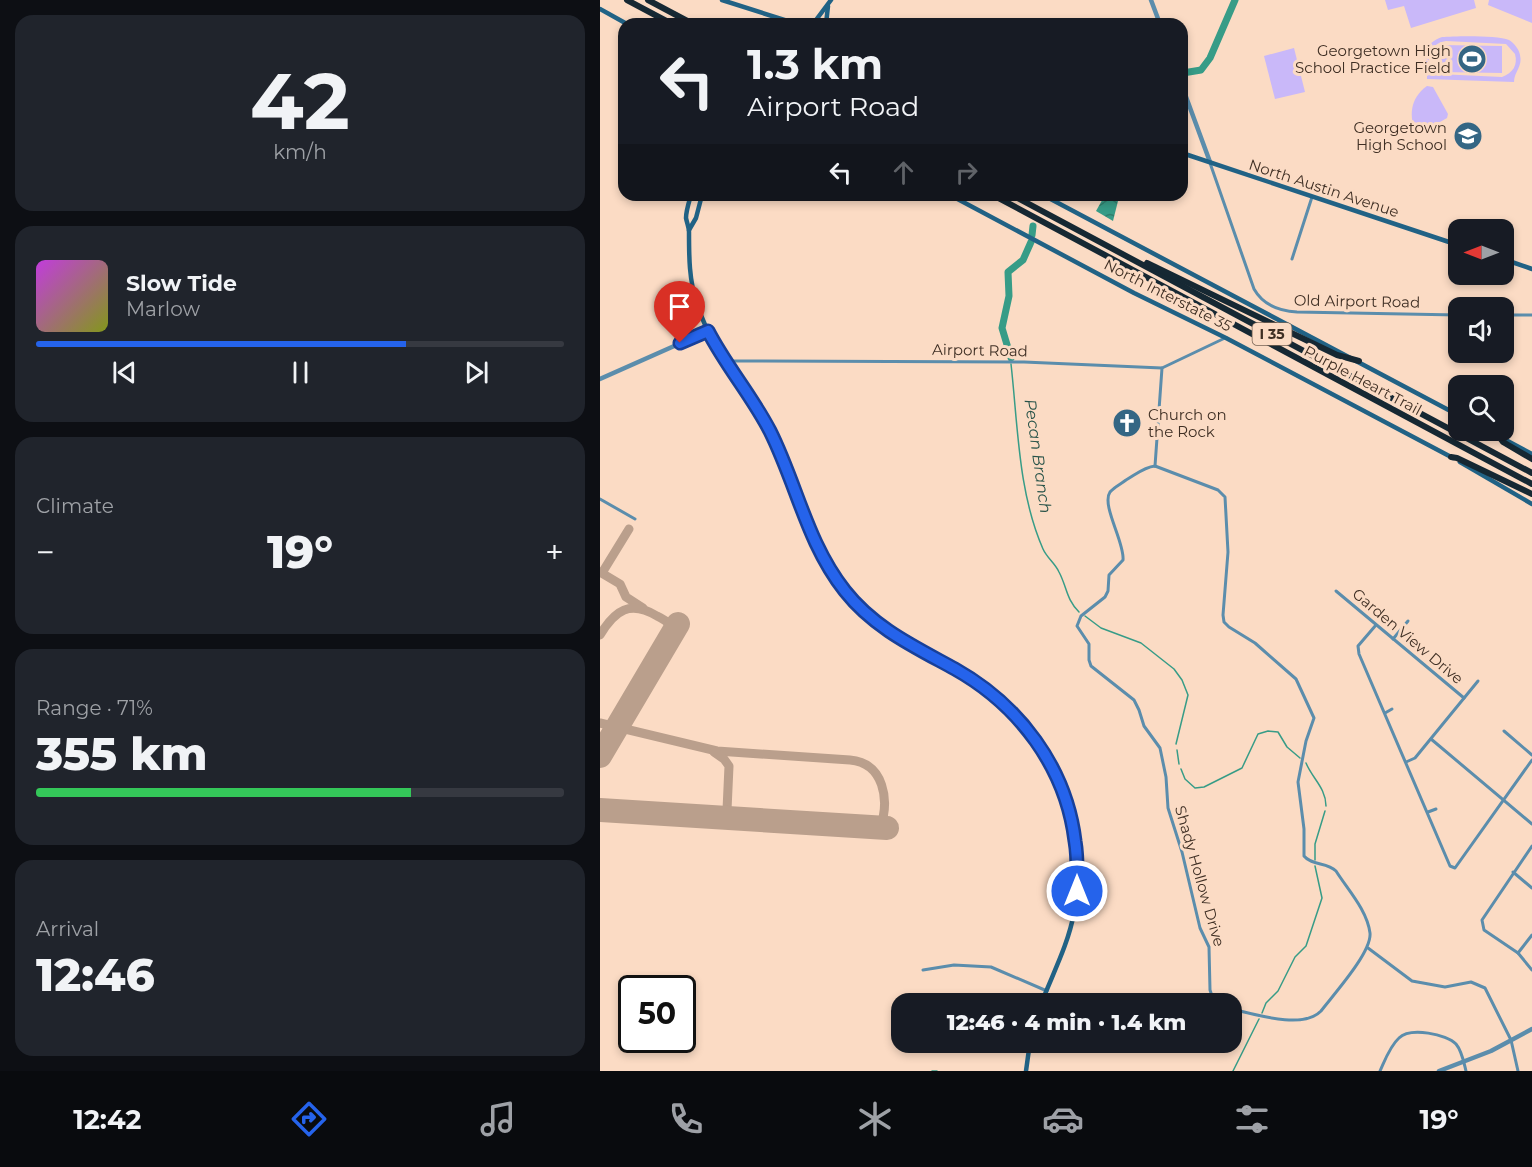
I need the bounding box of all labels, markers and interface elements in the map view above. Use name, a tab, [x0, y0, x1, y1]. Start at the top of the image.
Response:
text: 1.3 km	[747, 38, 883, 90]
place label: Georgetown High School Practice Field	[1295, 41, 1451, 77]
icon: left	[648, 42, 726, 120]
sports icon: Georgetown High School Practice Field	[1456, 43, 1488, 75]
text: 42	[250, 53, 350, 149]
text: Airport Road	[747, 90, 919, 123]
place label: Georgetown High School	[1353, 118, 1447, 154]
school or university icon: Georgetown High School	[1452, 120, 1484, 152]
text: km/h	[273, 140, 327, 164]
street label: North Austin Avenue	[1246, 155, 1402, 221]
icon: left	[824, 156, 857, 189]
icon: ahead	[887, 156, 920, 189]
icon: right	[950, 156, 983, 189]
north arrow	[1448, 219, 1514, 285]
map controls	[1448, 219, 1514, 441]
street label: North Interstate 35	[1101, 255, 1235, 335]
text: Slow Tide	[126, 270, 237, 297]
pin	[654, 281, 705, 343]
icon: arrive	[663, 290, 696, 323]
street label: Old Airport Road	[1294, 290, 1420, 312]
text: Marlow	[126, 297, 200, 321]
button: sound	[1448, 297, 1514, 363]
road number: I 35	[1252, 323, 1292, 345]
street label: Airport Road	[932, 340, 1028, 360]
street label: Purple Heart Trail	[1301, 341, 1425, 419]
icon: previous	[108, 356, 141, 389]
icon: pause	[284, 356, 317, 389]
icon: next	[460, 356, 493, 389]
button: search	[1448, 375, 1514, 441]
water label: Pecan Branch	[1021, 398, 1055, 514]
place label: Church on the Rock	[1148, 405, 1227, 441]
church icon: Church on the Rock	[1111, 407, 1143, 439]
text: Climate	[36, 494, 114, 518]
text: 19°	[267, 524, 333, 579]
text: −	[36, 532, 55, 572]
text: +	[545, 532, 564, 572]
street label: Garden View Drive	[1349, 584, 1467, 688]
text: Range · 71%	[36, 696, 153, 720]
text: 355 km	[36, 726, 208, 781]
street label: Shady Hollow Drive	[1171, 803, 1229, 949]
position arrow	[1045, 859, 1109, 923]
text: Arrival	[36, 917, 99, 941]
text: 12:46	[36, 947, 155, 1002]
speed limit sign: 50	[618, 975, 696, 1053]
text: 12:46 · 4 min · 1.4 km	[947, 1009, 1186, 1036]
icon: directions	[288, 1098, 330, 1140]
icon: music	[477, 1098, 519, 1140]
icon: phone	[665, 1098, 707, 1140]
icon: climate	[854, 1098, 896, 1140]
icon: car	[1042, 1098, 1084, 1140]
icon: filters	[1231, 1098, 1273, 1140]
text: 12:42	[73, 1103, 141, 1136]
text: 19°	[1420, 1103, 1459, 1136]

